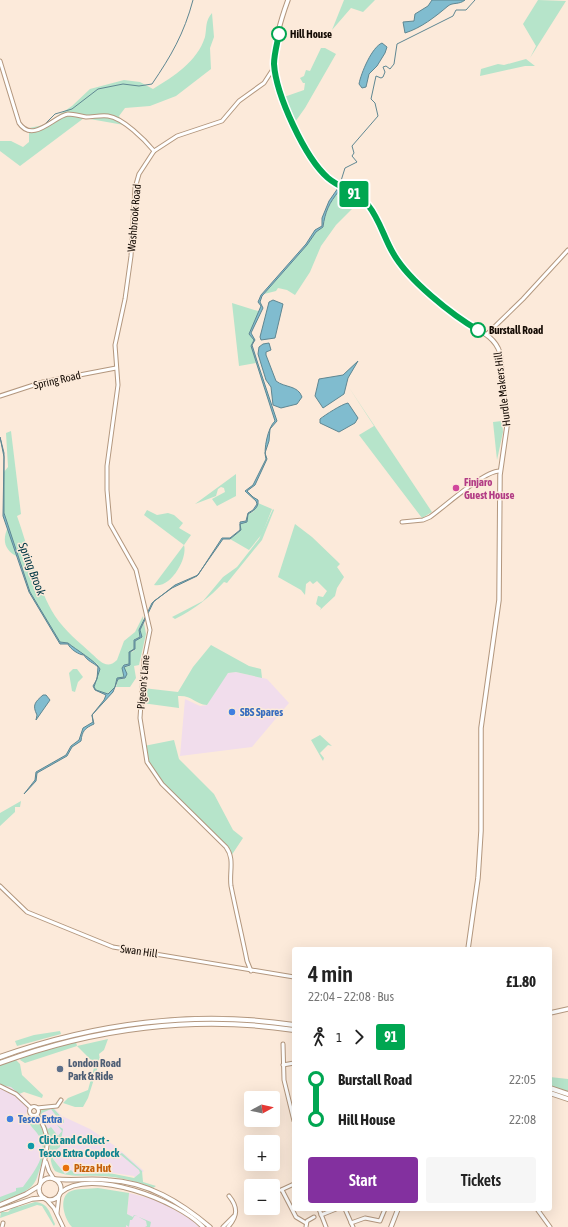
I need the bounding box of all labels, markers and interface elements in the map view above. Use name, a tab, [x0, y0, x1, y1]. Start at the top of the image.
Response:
marker: Hill House	[271, 26, 287, 42]
place label: Hill House	[290, 28, 332, 40]
line badge: 91	[336, 181, 372, 207]
street label: Washbrook Road	[125, 184, 143, 252]
text: 91	[347, 186, 361, 202]
marker: Burstall Road	[470, 322, 486, 338]
place label: Burstall Road	[489, 324, 543, 336]
street label: Hurdle Makers Hill	[491, 351, 513, 427]
street label: Spring Road	[32, 369, 82, 391]
place label: Finjaro Guest House	[464, 476, 514, 501]
marker: Finjaro Guest House	[451, 483, 461, 493]
water label: Spring Brook	[15, 540, 49, 598]
street label: Pigeon's Lane	[135, 654, 151, 710]
place label: SBS Spares	[240, 706, 283, 718]
marker: SBS Spares	[227, 707, 237, 717]
street label: Swan Hill	[120, 942, 159, 960]
text: 4 min	[308, 961, 353, 987]
text: £1.80	[506, 973, 536, 990]
text: 22:04 – 22:08 · Bus	[308, 989, 394, 1004]
icon: walk	[308, 1026, 330, 1048]
icon: forward	[348, 1026, 370, 1048]
text: 91	[384, 1029, 397, 1045]
text: 1	[336, 1030, 342, 1045]
place label: London Road Park & Ride	[68, 1057, 121, 1082]
marker: London Road Park & Ride	[55, 1064, 65, 1074]
text: Burstall Road	[338, 1071, 412, 1088]
text: 22:05	[509, 1072, 536, 1087]
north arrow	[244, 1091, 280, 1127]
map controls	[244, 1091, 280, 1215]
text: Hill House	[338, 1111, 395, 1128]
text: 22:08	[509, 1112, 536, 1127]
place label: Tesco Extra	[18, 1113, 62, 1125]
marker: Tesco Extra	[5, 1114, 15, 1124]
place label: Click and Collect - Tesco Extra Copdock	[39, 1134, 120, 1159]
button: +	[244, 1135, 280, 1171]
marker: Click and Collect - Tesco Extra Copdock	[26, 1141, 36, 1151]
button: Start	[308, 1157, 418, 1203]
button: Tickets	[426, 1157, 536, 1203]
place label: Pizza Hut	[74, 1162, 112, 1174]
marker: Pizza Hut	[61, 1163, 71, 1173]
button: −	[244, 1179, 280, 1215]

